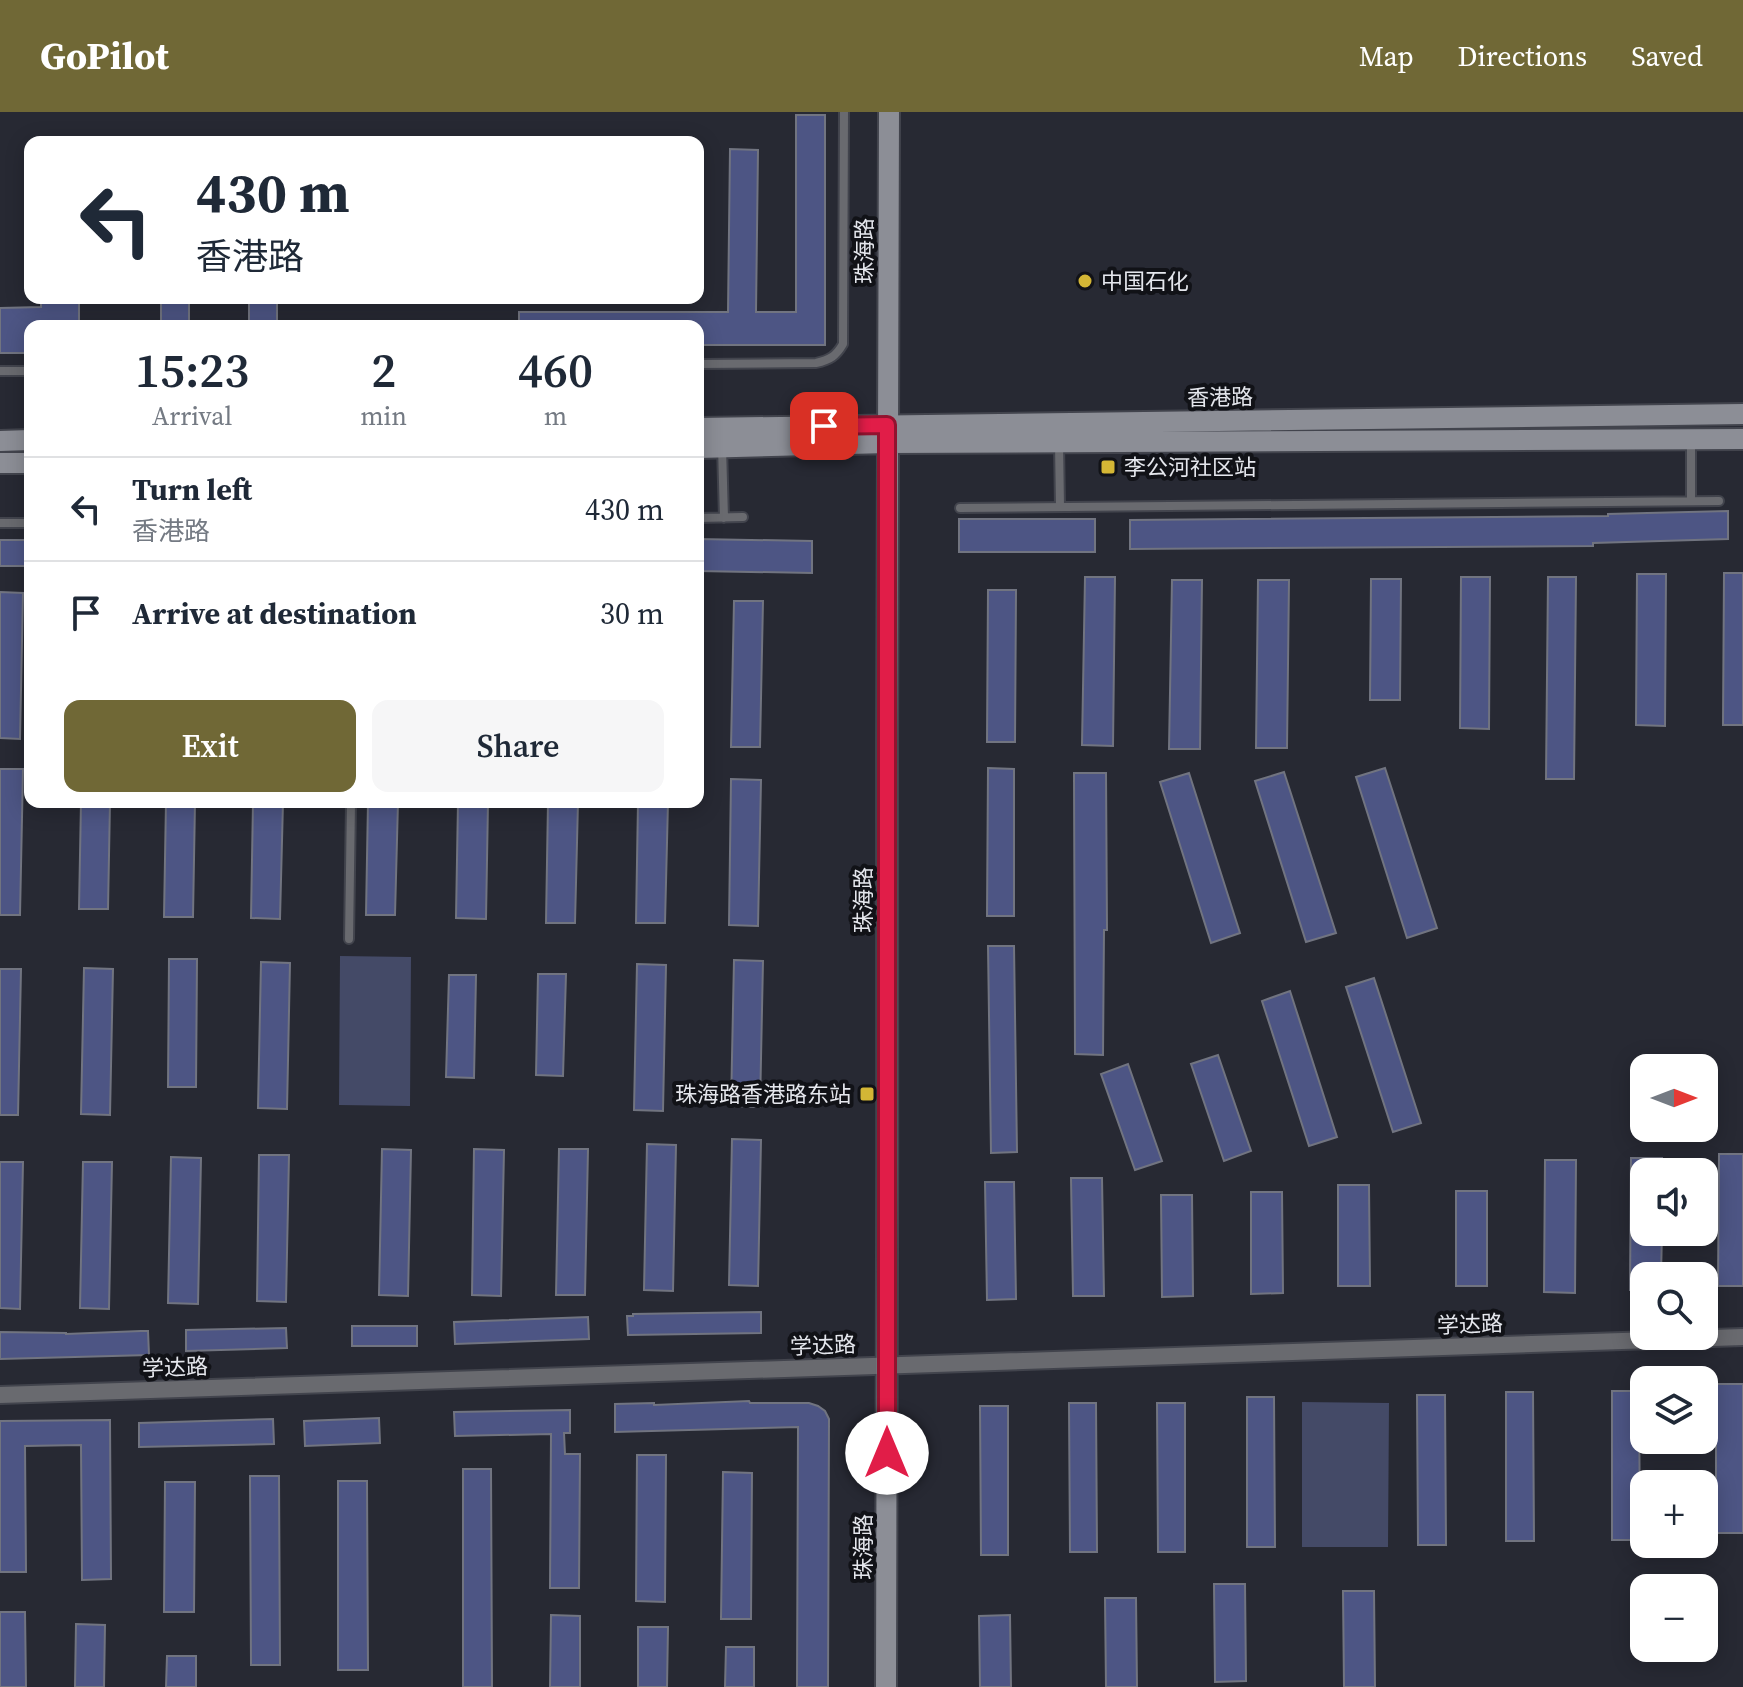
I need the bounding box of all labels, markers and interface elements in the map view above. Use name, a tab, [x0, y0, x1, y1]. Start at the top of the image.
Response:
text: GoPilot	[40, 30, 169, 82]
text: Map	[1359, 37, 1414, 75]
text: Directions	[1458, 37, 1587, 75]
text: Saved	[1631, 37, 1703, 75]
text: 430 m	[196, 154, 350, 231]
icon: left	[64, 168, 168, 272]
street label: 珠海路	[849, 218, 879, 284]
text: 香港路	[196, 232, 304, 281]
place label: 中国石化	[1101, 266, 1189, 296]
marker: 中国石化	[1076, 272, 1094, 290]
text: 15:23	[135, 337, 249, 403]
text: 2	[371, 337, 396, 403]
text: 460	[518, 337, 593, 403]
street label: 香港路	[1187, 381, 1253, 413]
pin	[790, 392, 858, 460]
text: Arrival	[152, 398, 232, 434]
text: min	[360, 398, 407, 434]
text: m	[544, 398, 567, 434]
icon: arrive	[802, 404, 846, 448]
place label: 李公河社区站	[1124, 452, 1256, 482]
marker: 李公河社区站	[1099, 458, 1117, 476]
text: Turn left	[132, 469, 252, 510]
icon: left	[64, 487, 108, 531]
text: 430 m	[585, 489, 664, 530]
text: 香港路	[132, 513, 210, 549]
icon: arrive	[64, 591, 108, 635]
text: Arrive at destination	[132, 593, 417, 634]
text: 30 m	[600, 593, 664, 634]
button: Exit	[64, 700, 356, 792]
button: Share	[372, 700, 664, 792]
street label: 珠海路	[848, 867, 878, 933]
north arrow	[1630, 1054, 1718, 1142]
map controls	[1630, 1054, 1718, 1662]
place label: 珠海路香港路东站	[675, 1079, 851, 1109]
marker: 珠海路香港路东站	[858, 1085, 876, 1103]
button: sound	[1630, 1158, 1718, 1246]
button: search	[1630, 1262, 1718, 1350]
street label: 学达路	[1436, 1308, 1504, 1340]
street label: 学达路	[789, 1329, 857, 1361]
street label: 学达路	[141, 1351, 209, 1383]
button: layers	[1630, 1366, 1718, 1454]
position arrow	[845, 1411, 929, 1495]
button: +	[1630, 1470, 1718, 1558]
street label: 珠海路	[848, 1514, 878, 1580]
button: −	[1630, 1574, 1718, 1662]

